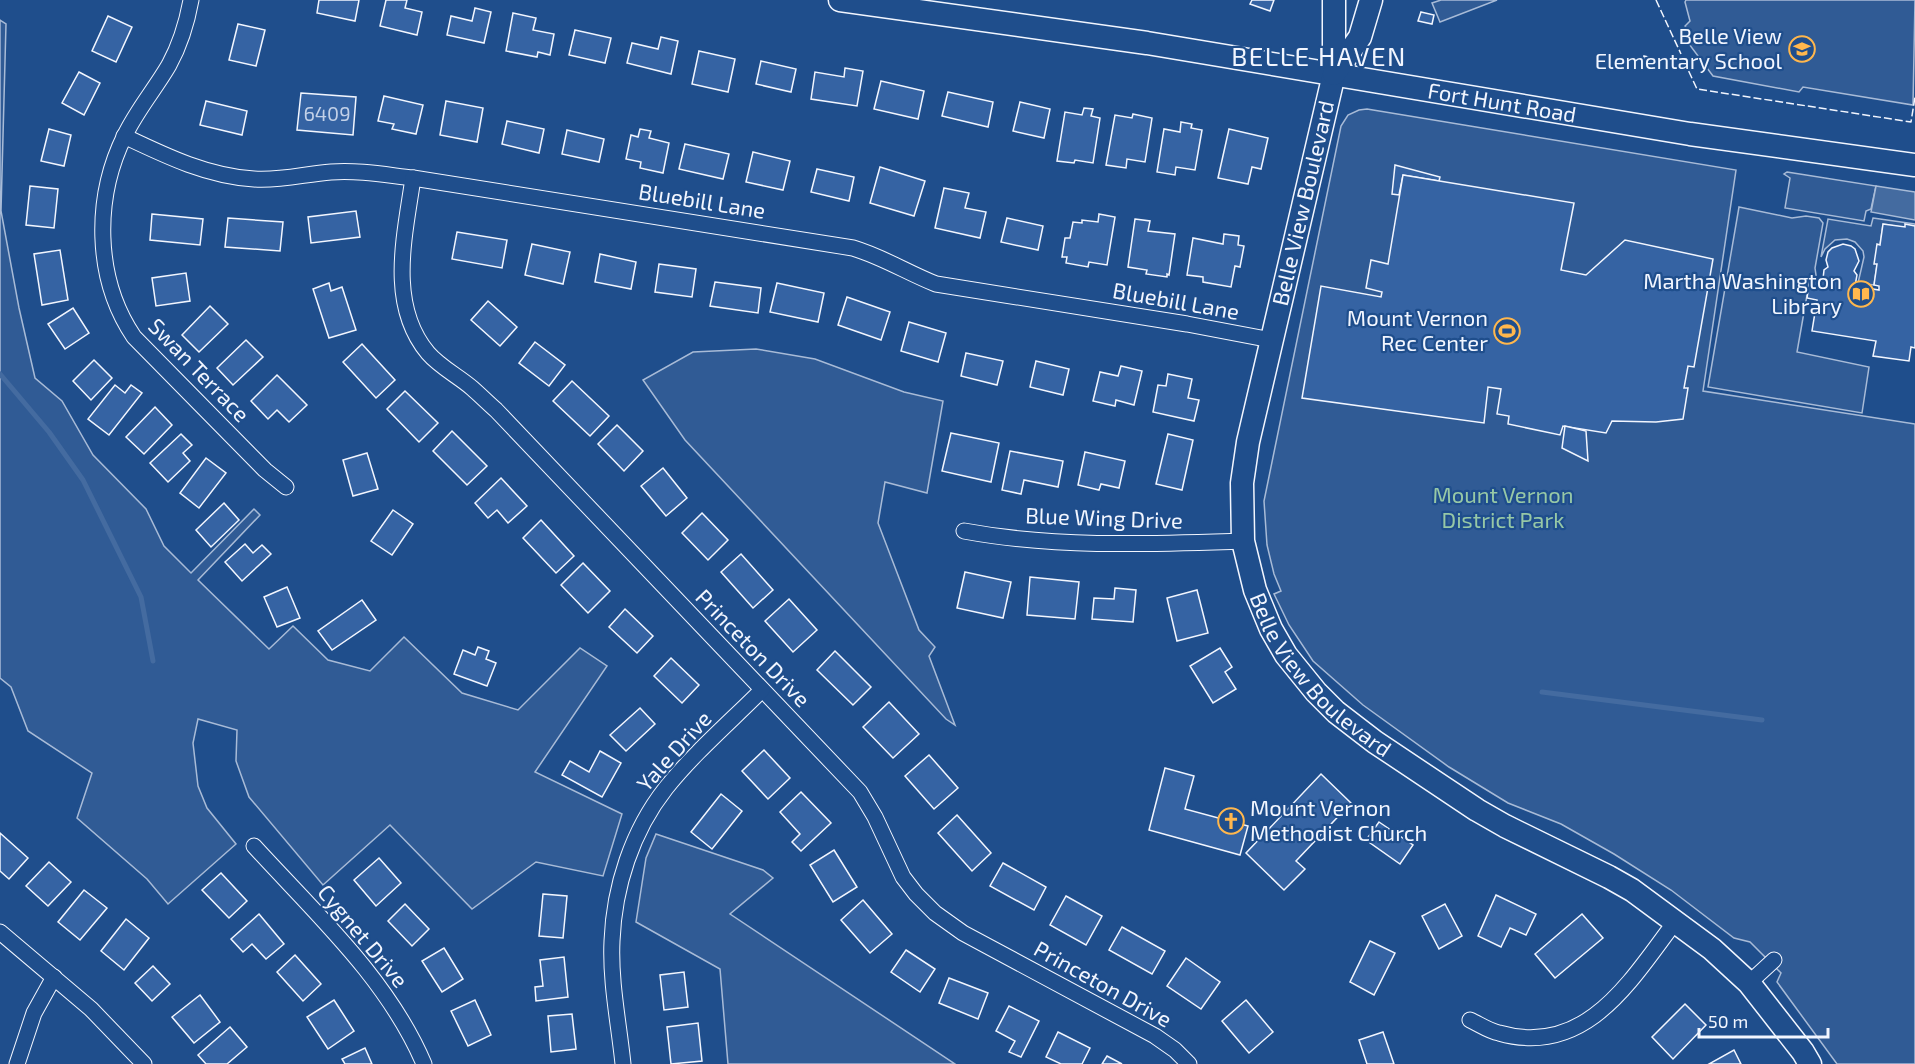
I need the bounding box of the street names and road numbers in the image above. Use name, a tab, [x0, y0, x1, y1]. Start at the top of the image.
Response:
street label: Fort Hunt Road	[1426, 76, 1578, 127]
street label: Belle View Boulevard	[1266, 98, 1338, 308]
street label: Bluebill Lane	[637, 177, 767, 223]
street label: Bluebill Lane	[1111, 276, 1241, 324]
street label: Swan Terrace	[144, 312, 256, 426]
street label: Blue Wing Drive	[1025, 501, 1183, 533]
street label: Princeton Drive	[691, 583, 816, 711]
street label: Belle View Boulevard	[1246, 589, 1397, 761]
street label: Yale Drive	[631, 705, 716, 796]
street label: Cygnet Drive	[313, 879, 414, 992]
street label: Princeton Drive	[1030, 935, 1177, 1032]

